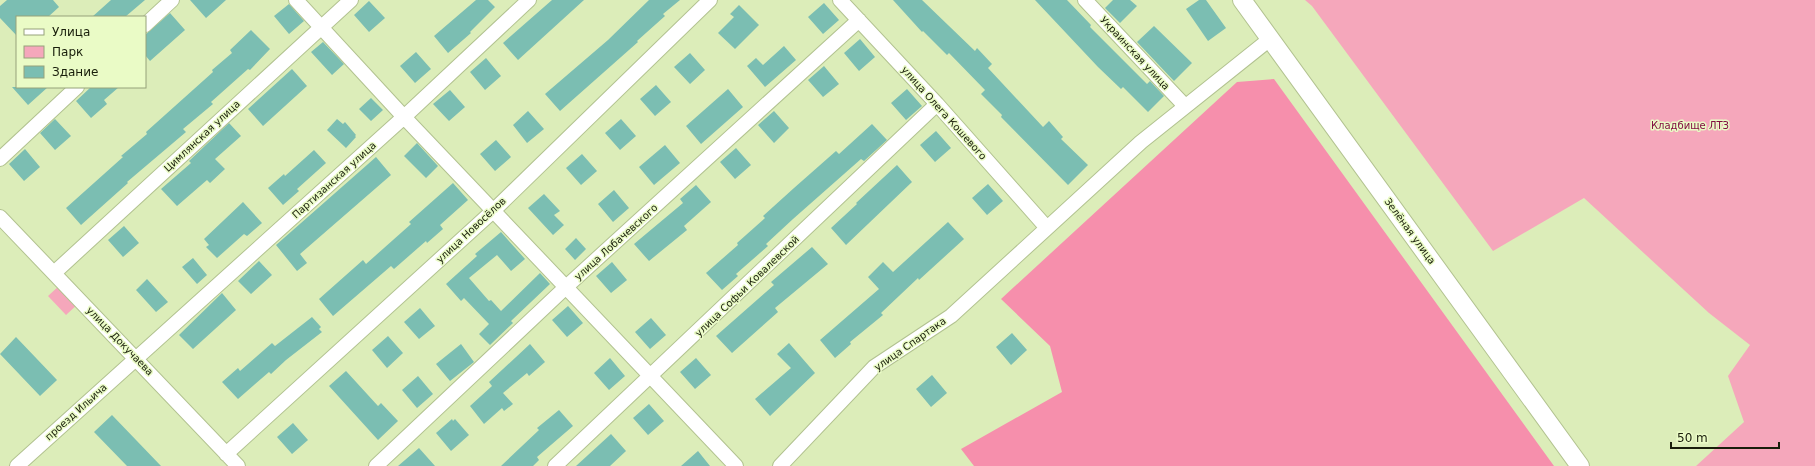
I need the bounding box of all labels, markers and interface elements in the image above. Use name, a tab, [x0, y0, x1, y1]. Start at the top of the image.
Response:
street label: Украинская улица	[1098, 14, 1172, 92]
legend	[16, 16, 146, 88]
text: Улица	[52, 25, 90, 39]
text: Парк	[52, 45, 83, 59]
street label: улица Олега Кошевого	[899, 64, 989, 162]
text: Здание	[52, 65, 98, 79]
street label: Цимлянская улица	[162, 98, 242, 174]
park label: Кладбище ЛТЗ	[1651, 120, 1729, 131]
street label: Партизанская улица	[290, 139, 378, 221]
street label: улица Новосёлов	[434, 195, 508, 265]
street label: Зелёная улица	[1382, 196, 1438, 266]
street label: улица Лобачевского	[572, 202, 660, 282]
street label: улица Софьи Ковалевской	[693, 233, 801, 339]
street label: улица Докучаева	[84, 304, 156, 378]
street label: улица Спартака	[872, 315, 948, 373]
street label: проезд Ильича	[43, 382, 109, 442]
scale bar	[1671, 424, 1779, 450]
text: 50 m	[1677, 431, 1708, 445]

